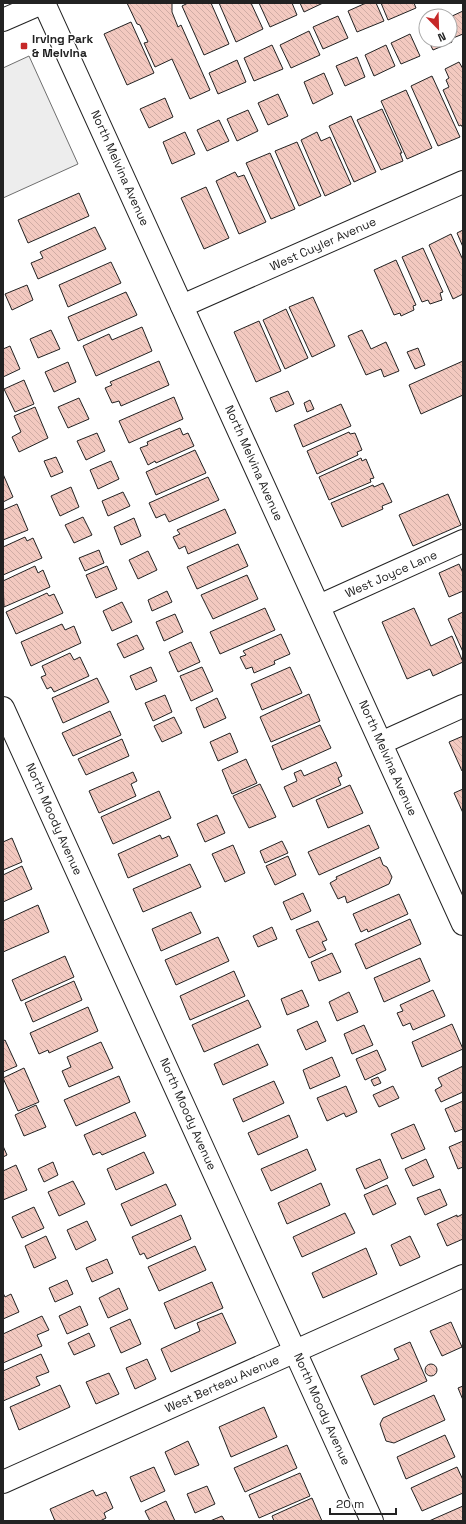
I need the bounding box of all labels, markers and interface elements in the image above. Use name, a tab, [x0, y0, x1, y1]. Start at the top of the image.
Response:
north arrow	[418, 8, 458, 48]
text: N	[436, 29, 448, 45]
place label: Irving Park & Melvina	[32, 31, 94, 61]
marker: Irving Park & Melvina	[19, 41, 29, 51]
street label: North Melvina Avenue	[87, 108, 153, 228]
street label: West Cuyler Avenue	[267, 213, 379, 275]
street label: North Melvina Avenue	[221, 403, 287, 523]
street label: West Joyce Lane	[342, 547, 440, 601]
street label: North Melvina Avenue	[355, 698, 421, 818]
street label: North Moody Avenue	[22, 760, 86, 878]
street label: North Moody Avenue	[156, 1055, 220, 1173]
street label: North Moody Avenue	[290, 1350, 354, 1468]
street label: West Berteau Avenue	[162, 1352, 282, 1416]
scale bar	[330, 1490, 396, 1516]
text: 20 m	[336, 1496, 364, 1512]

